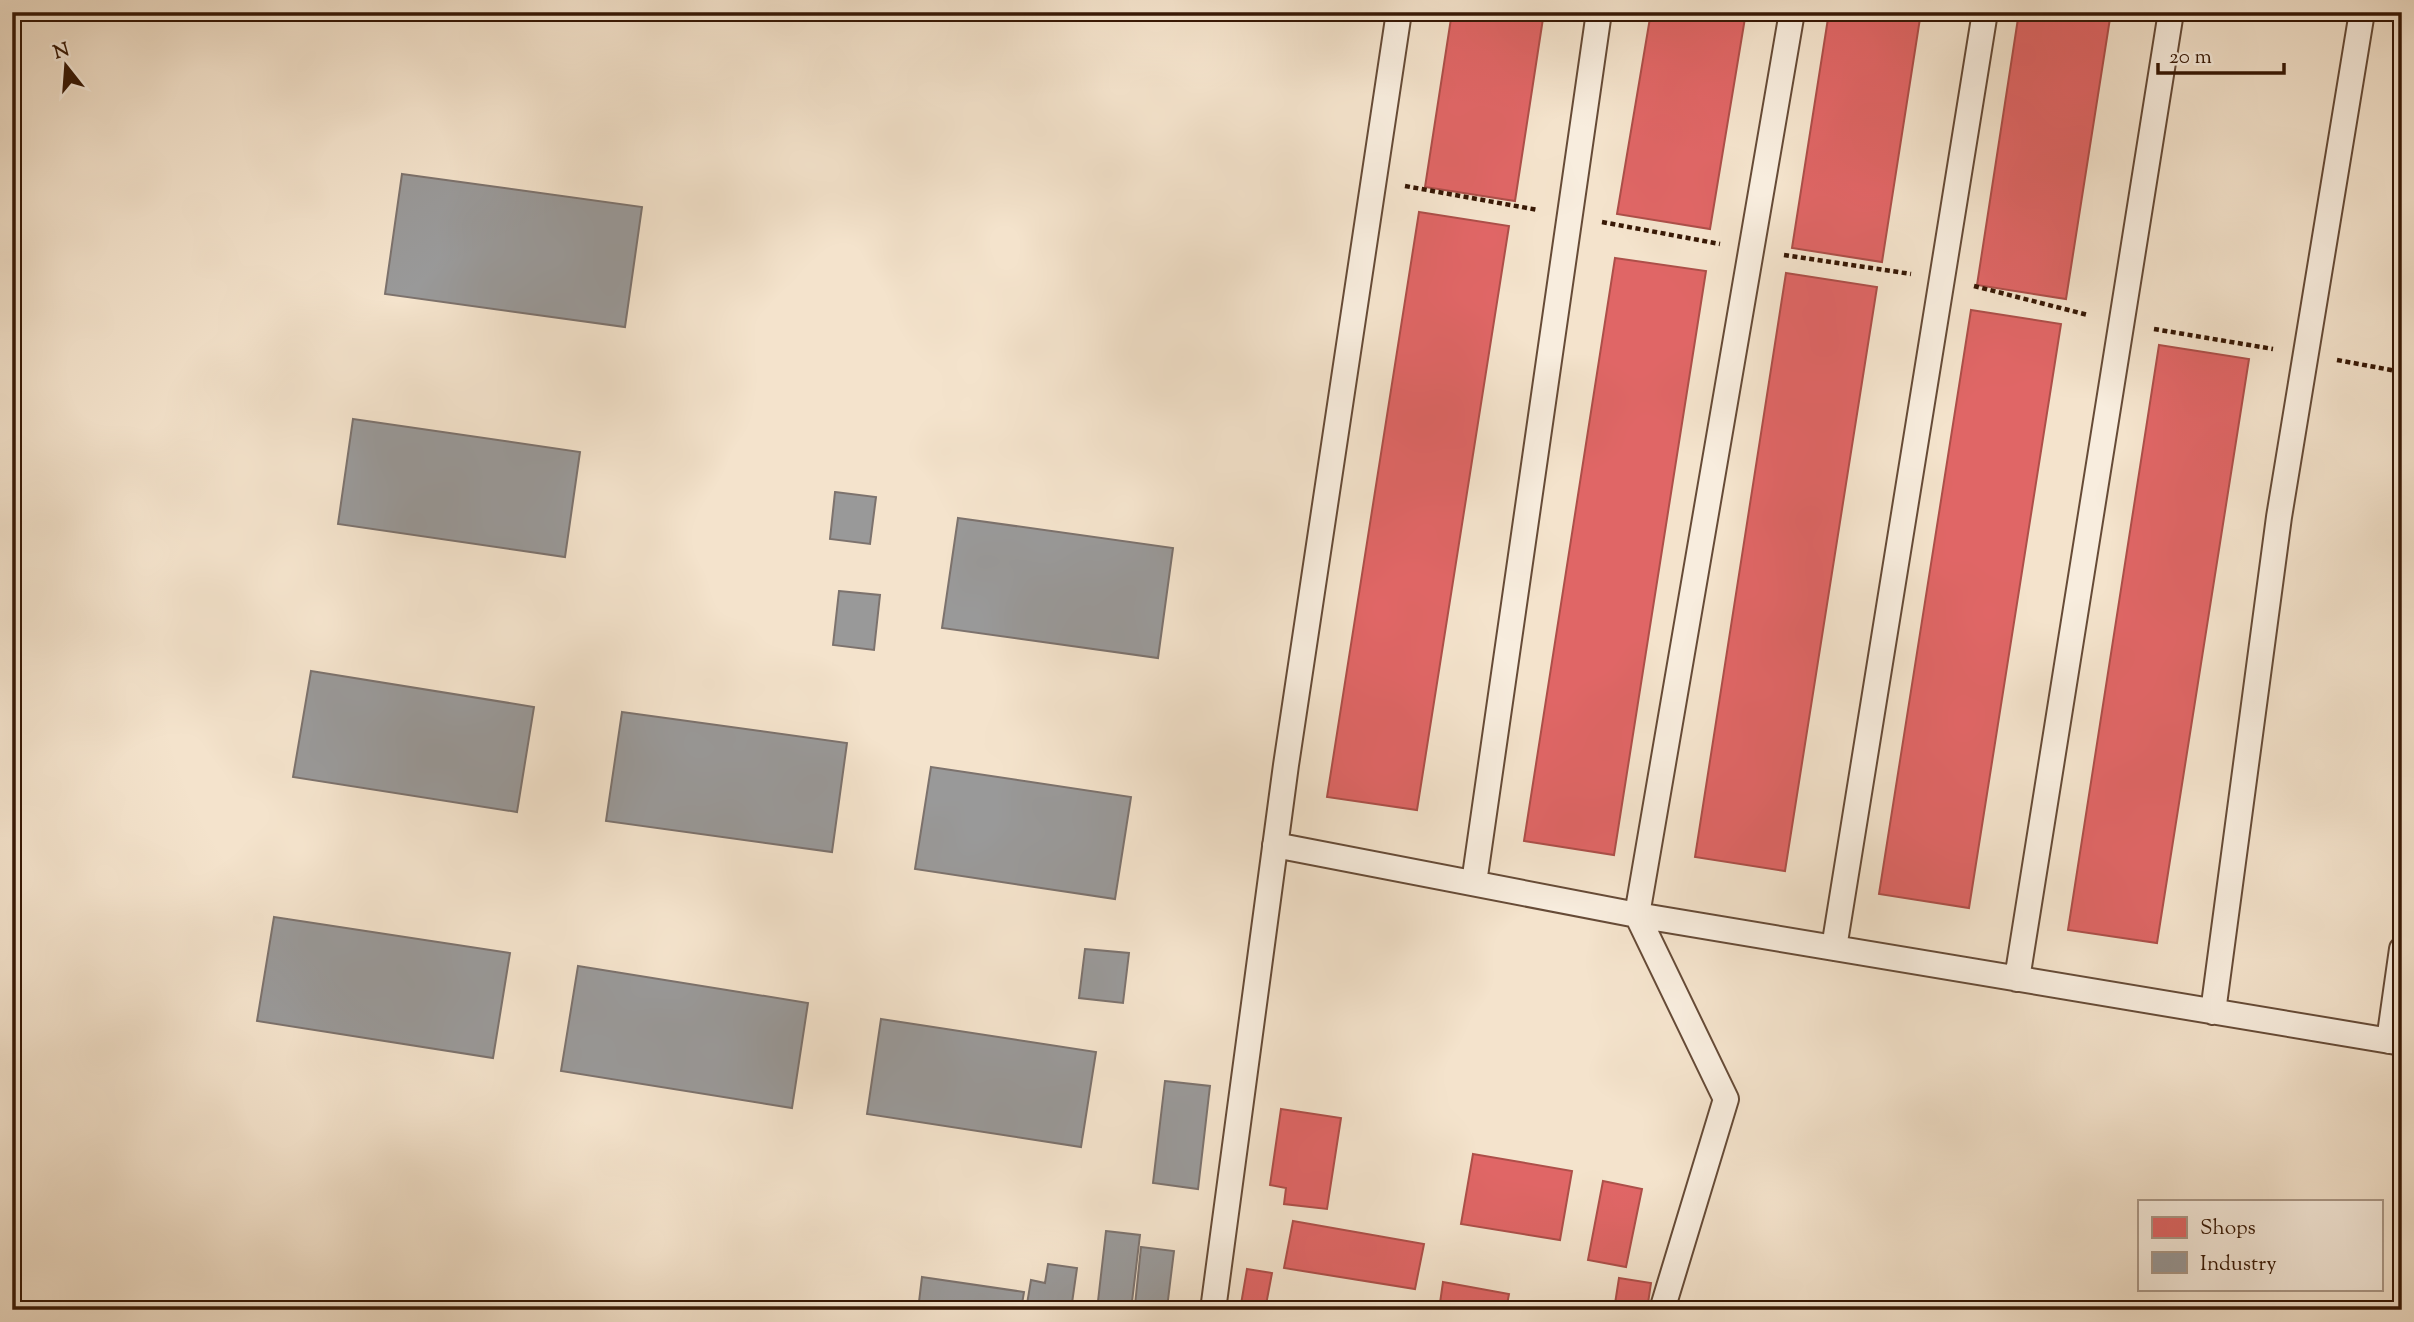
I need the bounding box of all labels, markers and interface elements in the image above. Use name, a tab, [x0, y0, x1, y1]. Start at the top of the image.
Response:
north arrow	[32, 32, 102, 102]
scale bar	[2158, 32, 2284, 76]
text: N	[51, 37, 73, 67]
text: 20 m	[2169, 43, 2212, 73]
legend	[2138, 1200, 2382, 1290]
text: Shops	[2200, 1214, 2256, 1244]
text: Industry	[2200, 1250, 2277, 1280]

